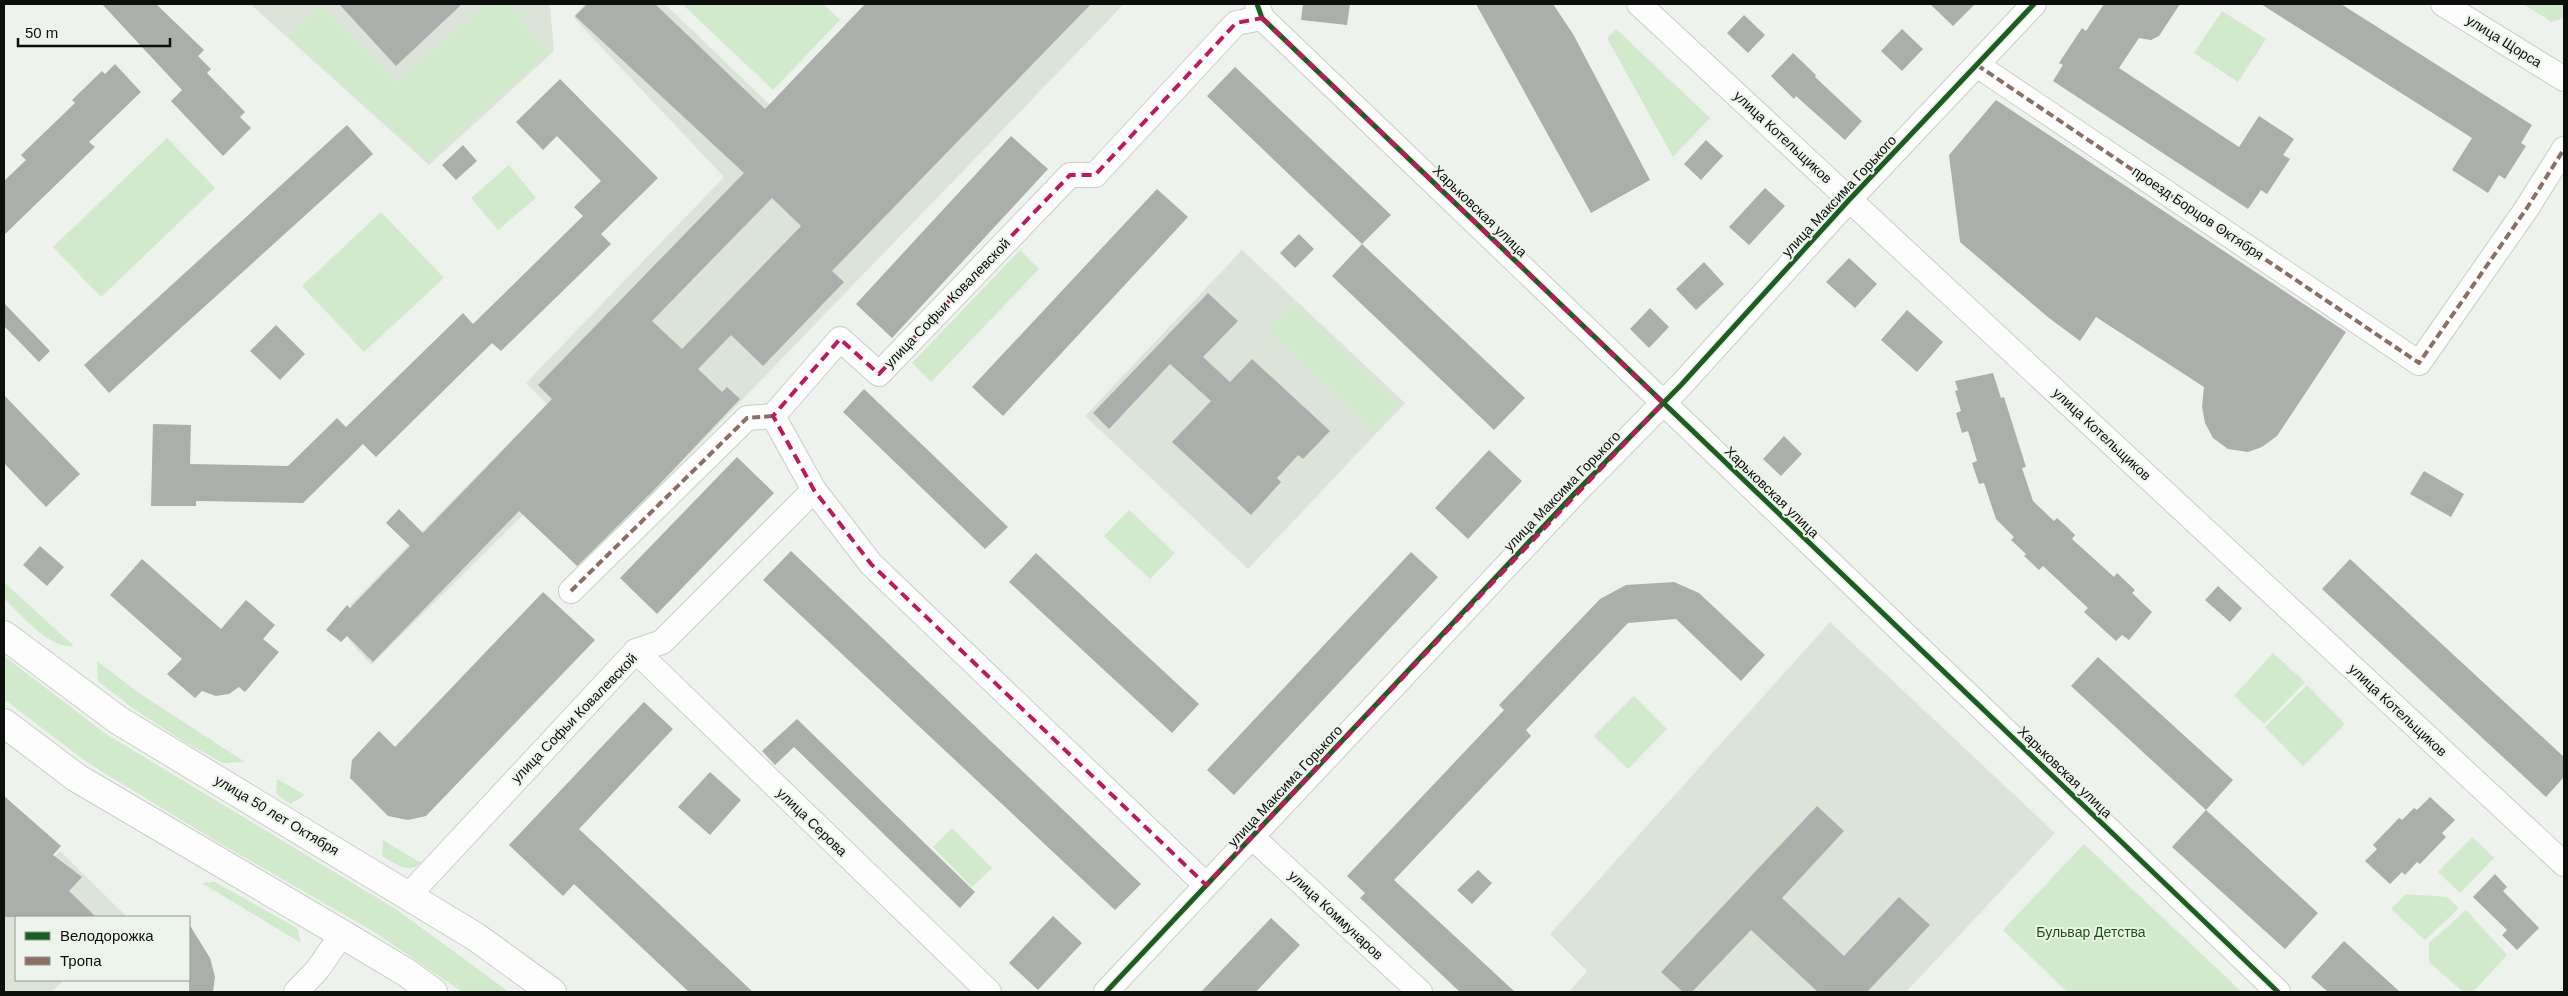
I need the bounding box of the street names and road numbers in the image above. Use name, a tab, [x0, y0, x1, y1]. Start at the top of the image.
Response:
street label: улица Щорса	[2463, 11, 2545, 71]
street label: улица Котельщиков	[1731, 88, 1835, 186]
street label: улица Максима Горького	[1778, 132, 1900, 260]
street label: Харьковская улица	[1430, 162, 1531, 260]
street label: проезд Борцов Октября	[2129, 163, 2267, 263]
street label: улица Софьи Ковалевской	[881, 235, 1013, 371]
street label: улица Котельщиков	[2050, 385, 2154, 483]
street label: улица Максима Горького	[1500, 428, 1624, 554]
street label: Харьковская улица	[1722, 443, 1823, 541]
street label: улица Софьи Ковалевской	[508, 650, 640, 786]
street label: улица Котельщиков	[2346, 661, 2450, 759]
street label: улица Максима Горького	[1224, 722, 1346, 850]
street label: Харьковская улица	[2015, 723, 2116, 821]
street label: улица 50 лет Октября	[212, 772, 342, 858]
street label: улица Серова	[774, 785, 850, 859]
street label: улица Коммунаров	[1285, 867, 1387, 963]

